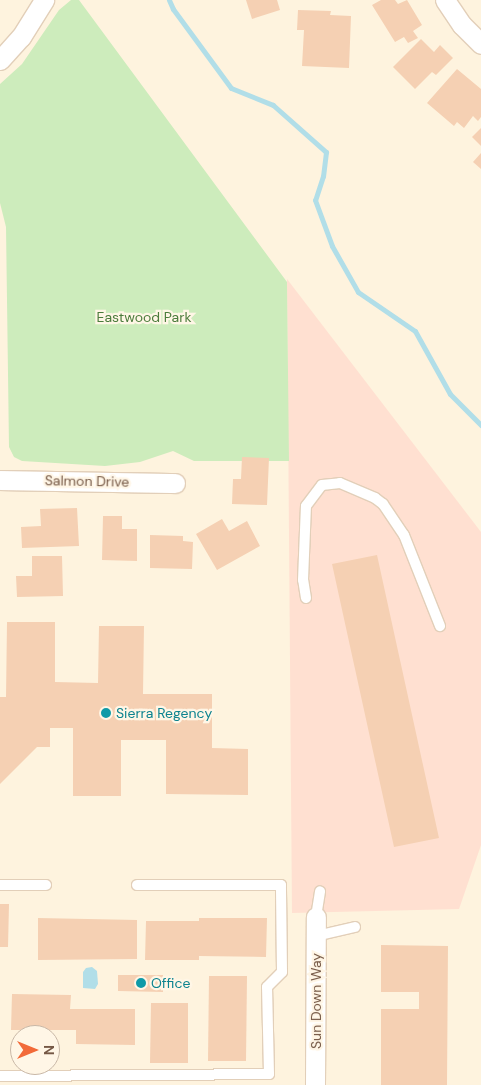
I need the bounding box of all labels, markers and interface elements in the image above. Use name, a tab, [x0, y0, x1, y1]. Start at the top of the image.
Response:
park label: Eastwood Park	[97, 309, 191, 325]
street label: Salmon Drive	[45, 472, 129, 490]
place label: Sierra Regency	[116, 705, 212, 721]
marker: Sierra Regency	[100, 707, 112, 719]
street label: Sun Down Way	[308, 953, 324, 1049]
place label: Office	[151, 975, 190, 991]
marker: Office	[135, 977, 147, 989]
north arrow	[10, 1025, 60, 1075]
text: N	[40, 1045, 58, 1055]

